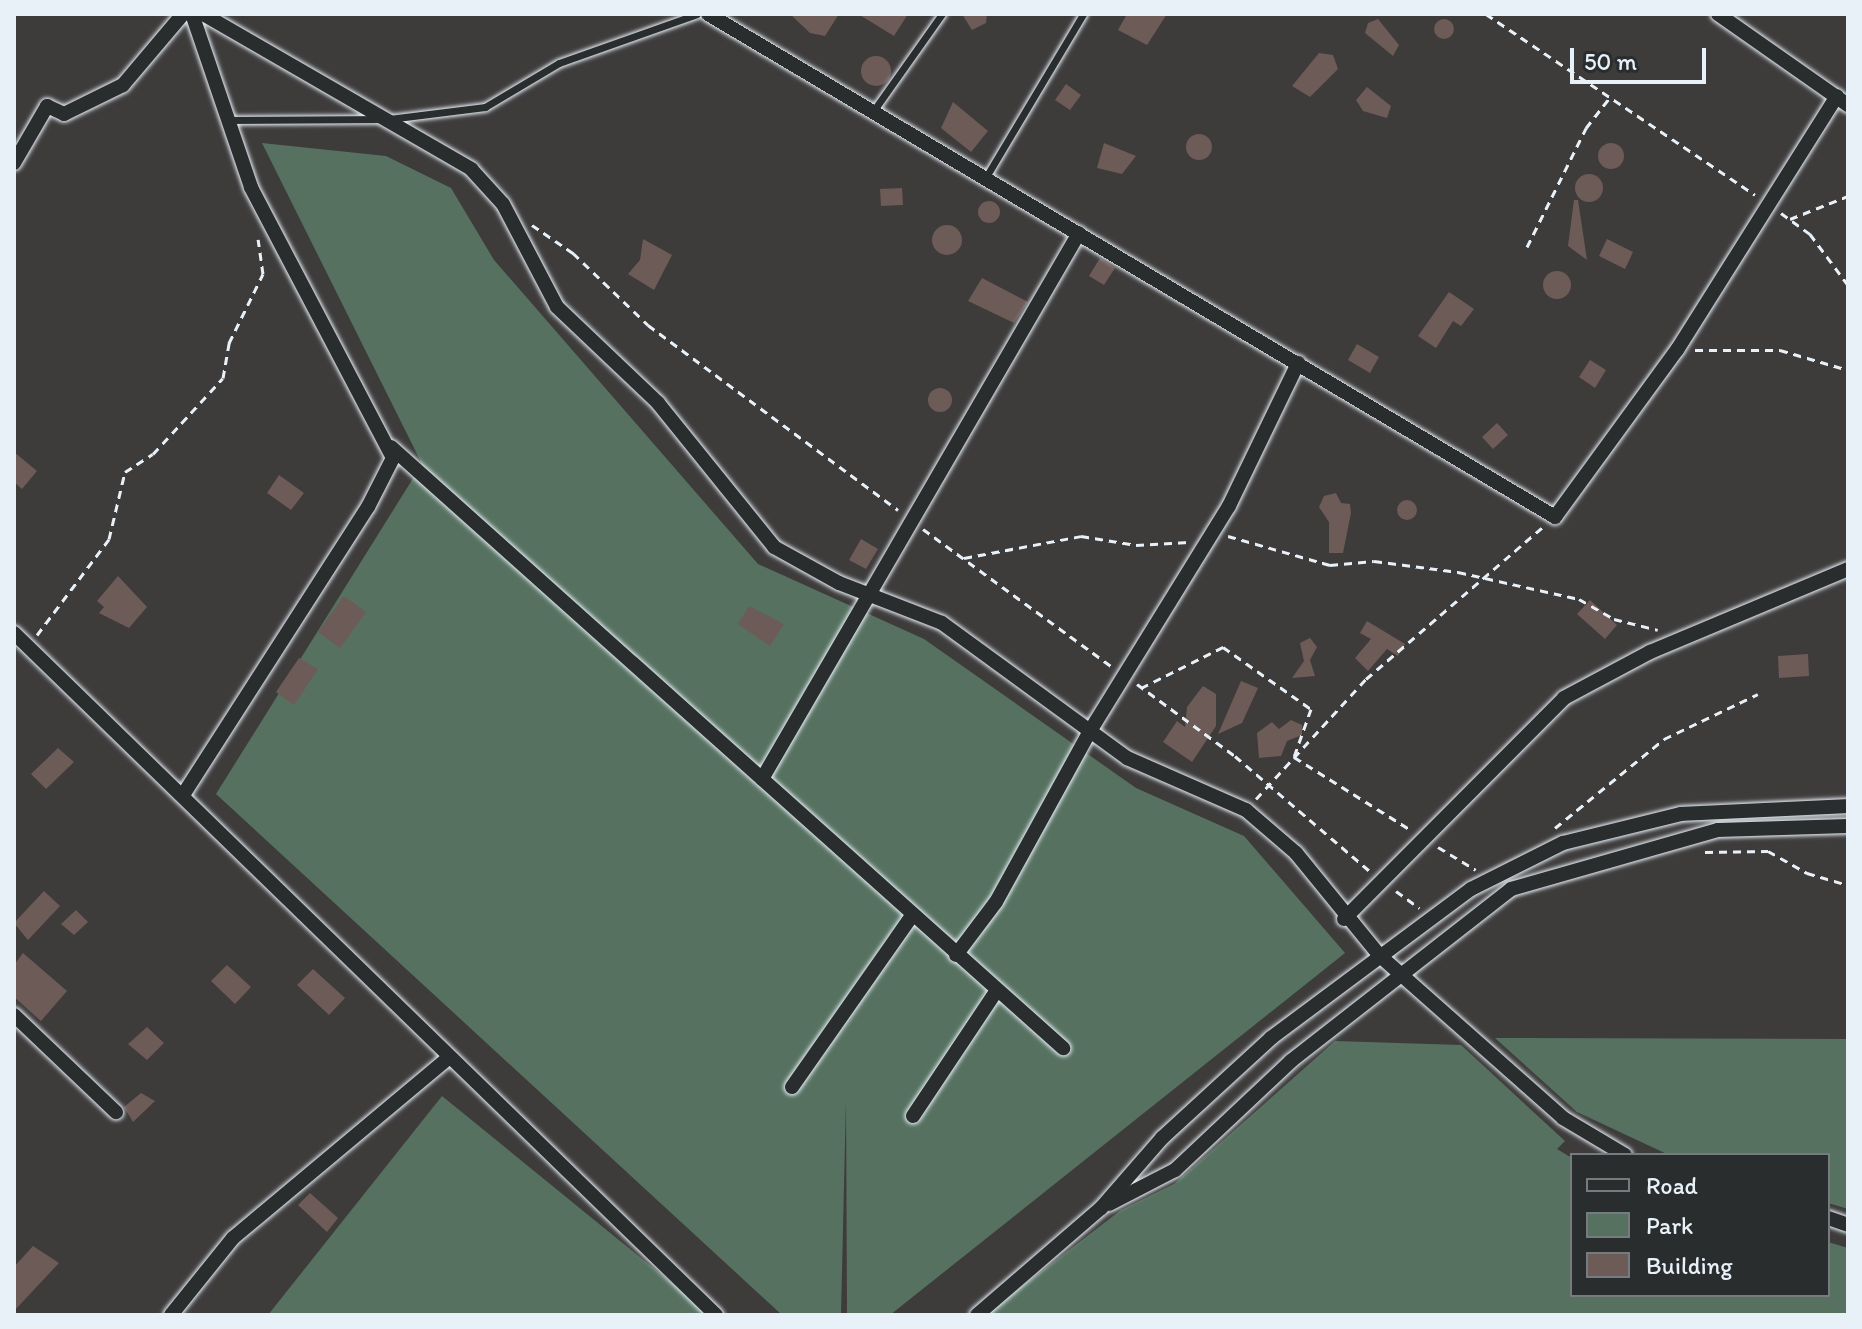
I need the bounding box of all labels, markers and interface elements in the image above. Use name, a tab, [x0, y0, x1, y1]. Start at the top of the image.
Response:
scale bar	[1574, 32, 1710, 82]
text: 50 m	[1584, 47, 1637, 76]
legend	[1570, 1153, 1830, 1297]
text: Road	[1646, 1171, 1698, 1200]
text: Park	[1646, 1211, 1693, 1240]
text: Building	[1646, 1251, 1733, 1280]

